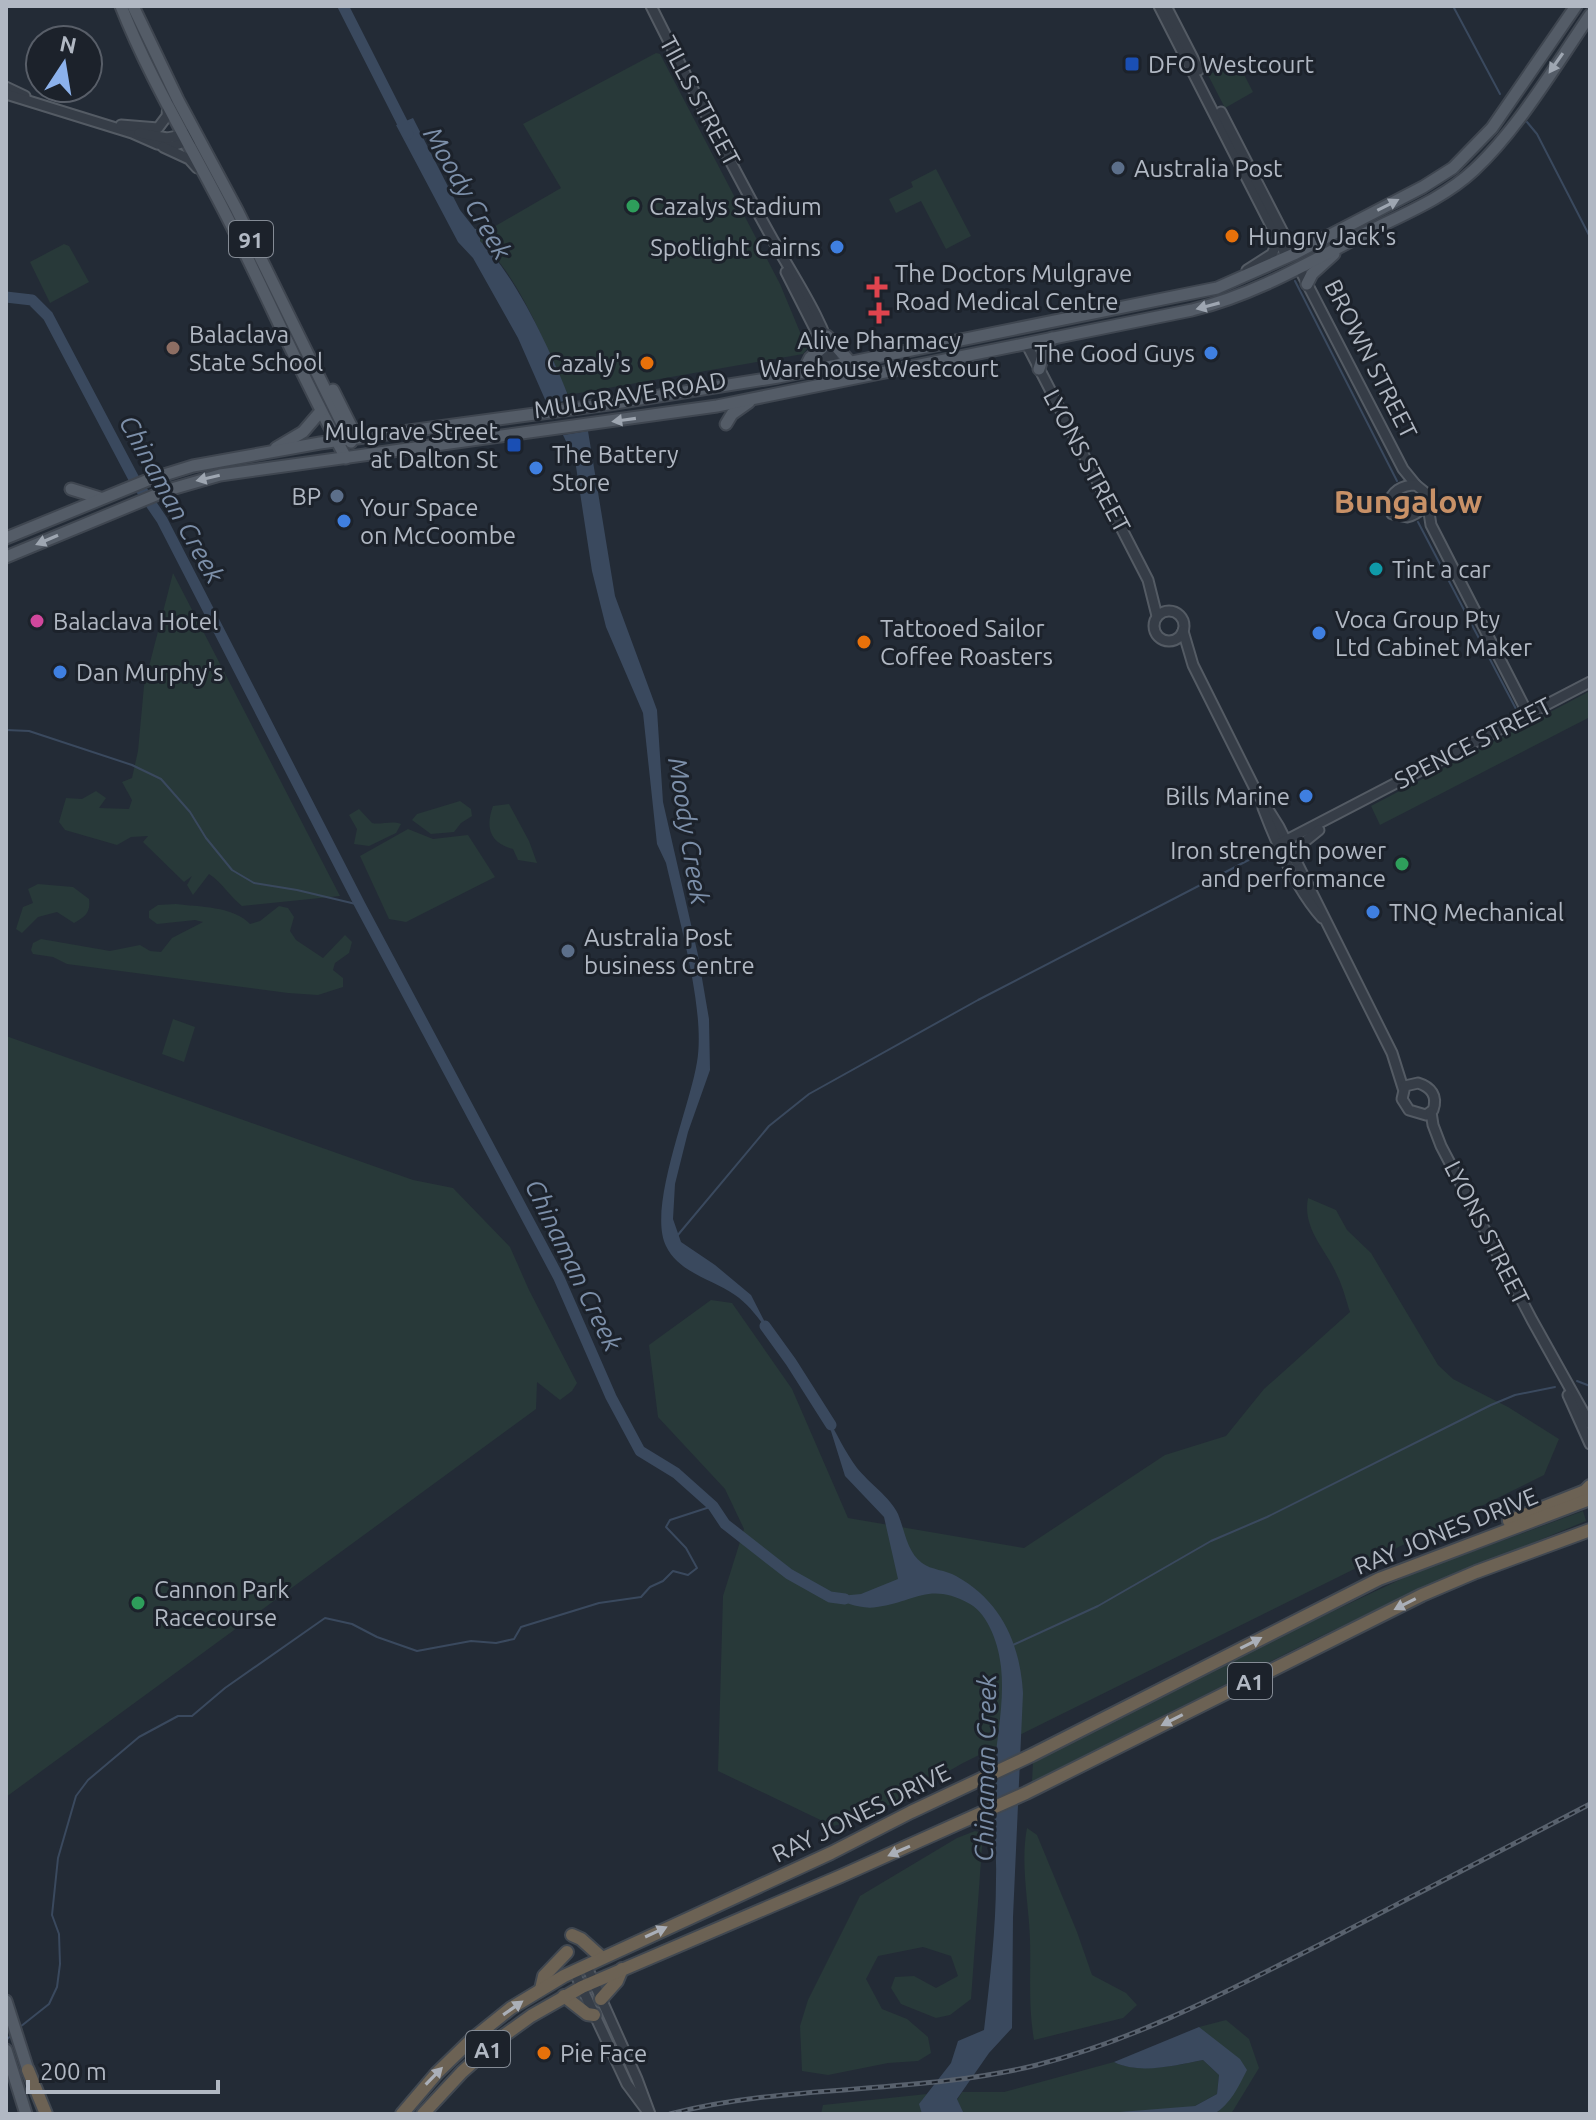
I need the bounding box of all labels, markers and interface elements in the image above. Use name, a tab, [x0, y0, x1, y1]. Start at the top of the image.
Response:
north arrow	[24, 24, 104, 104]
text: N	[58, 30, 79, 58]
street label: TILLS STREET	[654, 31, 746, 171]
place label: DFO Westcourt	[1148, 51, 1314, 78]
one-way arrow	[1549, 53, 1564, 74]
marker: DFO Westcourt	[1123, 55, 1141, 73]
water label: Moody Creek	[418, 121, 518, 265]
place label: Australia Post	[1134, 155, 1283, 182]
marker: Australia Post	[1109, 159, 1127, 177]
place label: Cazalys Stadium	[649, 193, 822, 220]
marker: Cazalys Stadium	[624, 197, 642, 215]
one-way arrow	[1377, 198, 1400, 211]
road number: 91	[229, 221, 273, 257]
place label: Hungry Jack's	[1248, 223, 1396, 250]
marker: Hungry Jack's	[1223, 227, 1241, 245]
place label: Spotlight Cairns	[650, 234, 821, 261]
marker: Spotlight Cairns	[828, 238, 846, 256]
place label: The Doctors Mulgrave Road Medical Centre	[895, 260, 1132, 315]
street label: BROWN STREET	[1319, 275, 1423, 443]
marker: The Doctors Mulgrave Road Medical Centre	[866, 276, 888, 298]
one-way arrow	[1196, 300, 1221, 312]
marker: Alive Pharmacy Warehouse Westcourt	[870, 304, 888, 322]
place label: Balaclava State School	[189, 321, 323, 376]
place label: Alive Pharmacy Warehouse Westcourt	[759, 327, 999, 382]
marker: Balaclava State School	[164, 339, 182, 357]
place label: The Good Guys	[1034, 340, 1195, 367]
marker: The Good Guys	[1202, 344, 1220, 362]
place label: Cazaly's	[547, 350, 631, 377]
marker: Cazaly's	[638, 354, 656, 372]
street label: MULGRAVE ROAD	[532, 366, 728, 424]
street label: LYONS STREET	[1038, 385, 1136, 537]
water label: Chinaman Creek	[114, 410, 230, 589]
one-way arrow	[611, 414, 636, 427]
place label: Mulgrave Street at Dalton St	[325, 418, 499, 473]
marker: Mulgrave Street at Dalton St	[505, 436, 523, 454]
place label: The Battery Store	[552, 441, 679, 496]
marker: The Battery Store	[527, 459, 545, 477]
one-way arrow	[195, 472, 220, 485]
place label: BP	[291, 483, 321, 510]
district label: Bungalow	[1334, 483, 1482, 519]
marker: BP	[328, 487, 346, 505]
place label: Your Space on McCoombe	[360, 494, 516, 549]
marker: Your Space on McCoombe	[335, 512, 353, 530]
one-way arrow	[35, 534, 59, 547]
place label: Tint a car	[1392, 556, 1491, 583]
marker: Tint a car	[1367, 560, 1385, 578]
place label: Voca Group Pty Ltd Cabinet Maker	[1335, 606, 1532, 661]
place label: Balaclava Hotel	[53, 608, 218, 635]
marker: Balaclava Hotel	[28, 612, 46, 630]
place label: Tattooed Sailor Coffee Roasters	[880, 615, 1053, 670]
marker: Voca Group Pty Ltd Cabinet Maker	[1310, 624, 1328, 642]
marker: Tattooed Sailor Coffee Roasters	[855, 633, 873, 651]
place label: Dan Murphy's	[76, 659, 223, 686]
marker: Dan Murphy's	[51, 663, 69, 681]
street label: SPENCE STREET	[1390, 692, 1556, 794]
water label: Moody Creek	[663, 755, 715, 907]
place label: Bills Marine	[1165, 783, 1290, 810]
marker: Bills Marine	[1297, 787, 1315, 805]
place label: Iron strength power and performance	[1170, 837, 1386, 892]
marker: Iron strength power and performance	[1393, 855, 1411, 873]
place label: TNQ Mechanical	[1389, 899, 1564, 926]
marker: TNQ Mechanical	[1364, 903, 1382, 921]
place label: Australia Post business Centre	[584, 924, 755, 979]
marker: Australia Post business Centre	[559, 942, 577, 960]
street label: LYONS STREET	[1439, 1157, 1535, 1309]
water label: Chinaman Creek	[520, 1174, 628, 1356]
street label: RAY JONES DRIVE	[1351, 1482, 1541, 1580]
place label: Cannon Park Racecourse	[154, 1576, 289, 1631]
marker: Cannon Park Racecourse	[129, 1594, 147, 1612]
one-way arrow	[1393, 1598, 1416, 1611]
one-way arrow	[1240, 1636, 1263, 1650]
road number: A1	[1228, 1663, 1272, 1699]
water label: Chinaman Creek	[969, 1673, 1001, 1862]
one-way arrow	[1160, 1713, 1183, 1726]
street label: RAY JONES DRIVE	[768, 1758, 954, 1868]
one-way arrow	[887, 1844, 910, 1857]
one-way arrow	[645, 1925, 668, 1939]
one-way arrow	[502, 2001, 523, 2016]
road number: A1	[466, 2031, 510, 2067]
place label: Pie Face	[560, 2040, 647, 2067]
scale bar	[28, 2044, 218, 2094]
marker: Pie Face	[535, 2044, 553, 2062]
text: 200 m	[40, 2058, 107, 2085]
one-way arrow	[425, 2067, 443, 2086]

